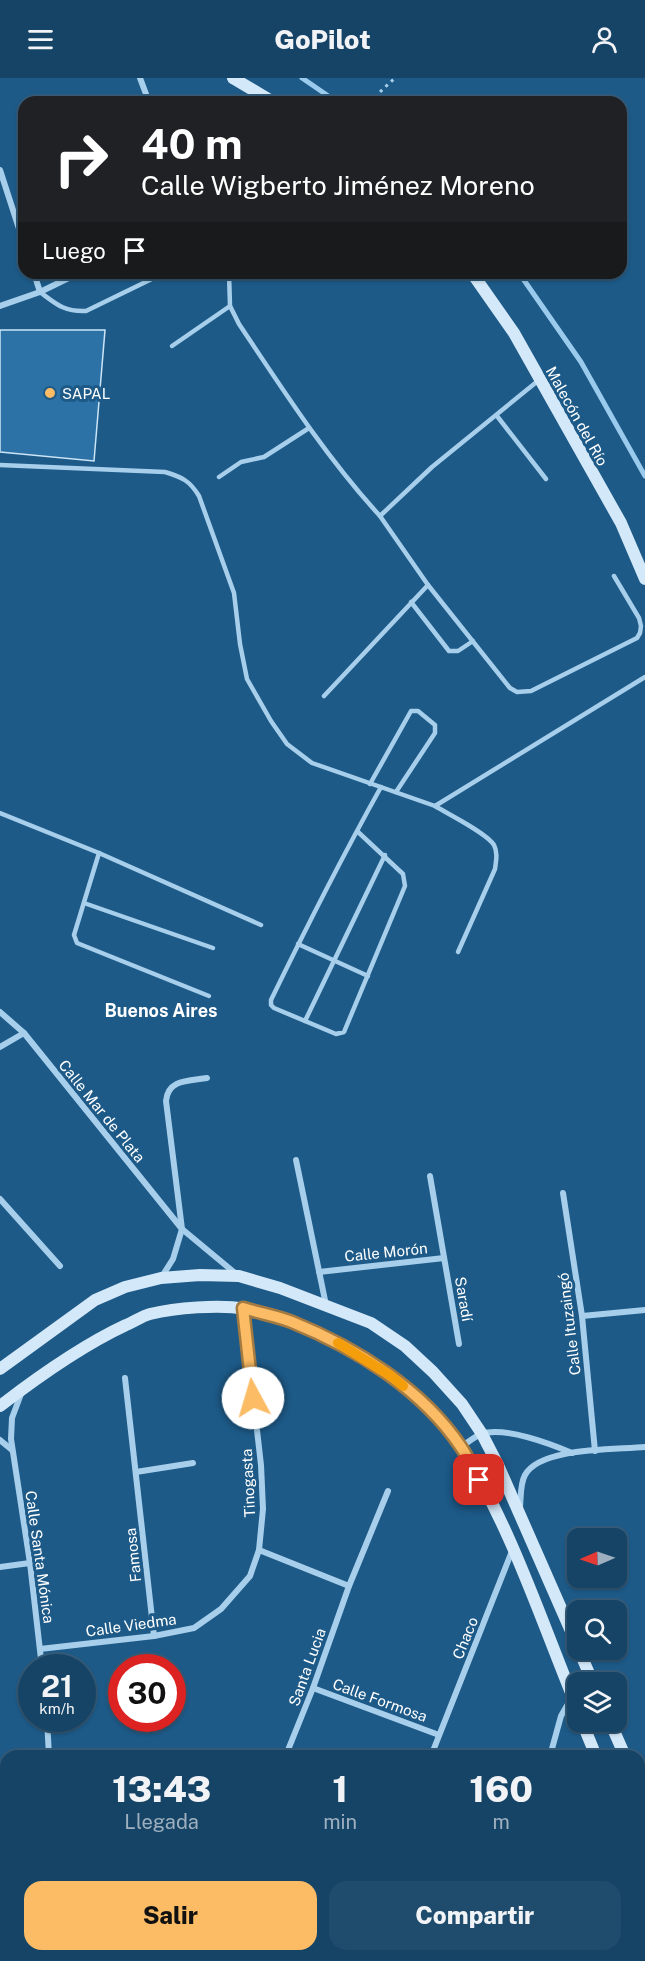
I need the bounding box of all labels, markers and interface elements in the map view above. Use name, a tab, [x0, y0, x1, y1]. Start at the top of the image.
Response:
icon: menu	[24, 23, 57, 56]
text: GoPilot	[274, 23, 371, 55]
icon: person	[588, 23, 621, 56]
text: 40 m	[141, 119, 243, 168]
icon: right	[42, 120, 120, 198]
text: Calle Wigberto Jiménez Moreno	[141, 169, 535, 201]
icon: arrive	[118, 234, 151, 267]
text: Luego	[42, 238, 106, 264]
street label: Malecón del Río	[543, 363, 611, 469]
place label: SAPAL	[62, 385, 110, 402]
marker: SAPAL	[43, 386, 57, 400]
district label: Buenos Aires	[104, 1000, 218, 1021]
street label: Calle Mar de Plata	[55, 1056, 149, 1166]
street label: Calle Morón	[344, 1239, 428, 1265]
street label: Calle Ituzaingó	[554, 1272, 584, 1376]
street label: Saradí	[452, 1275, 476, 1323]
position arrow	[221, 1366, 285, 1430]
street label: Tinogasta	[238, 1448, 258, 1518]
pin	[453, 1454, 504, 1505]
icon: arrive	[462, 1463, 495, 1496]
street label: Calle Santa Mónica	[22, 1490, 58, 1624]
street label: Famosa	[122, 1527, 144, 1583]
north arrow	[567, 1528, 627, 1588]
map controls	[567, 1528, 627, 1732]
button: search	[567, 1600, 627, 1660]
street label: Calle Viedma	[85, 1610, 177, 1640]
street label: Chaco	[449, 1614, 481, 1662]
street label: Santa Lucia	[285, 1626, 329, 1708]
speed limit sign: 30	[108, 1654, 186, 1732]
text: 21	[41, 1668, 73, 1704]
button: layers	[567, 1672, 627, 1732]
street label: Calle Formosa	[330, 1675, 430, 1725]
text: km/h	[39, 1700, 75, 1717]
text: 13:43	[112, 1768, 211, 1810]
text: 1	[332, 1768, 348, 1810]
text: 160	[469, 1768, 533, 1810]
text: Llegada	[124, 1810, 199, 1834]
text: min	[323, 1810, 357, 1834]
text: m	[492, 1810, 510, 1834]
button: Salir	[24, 1881, 317, 1950]
button: Compartir	[329, 1881, 621, 1950]

